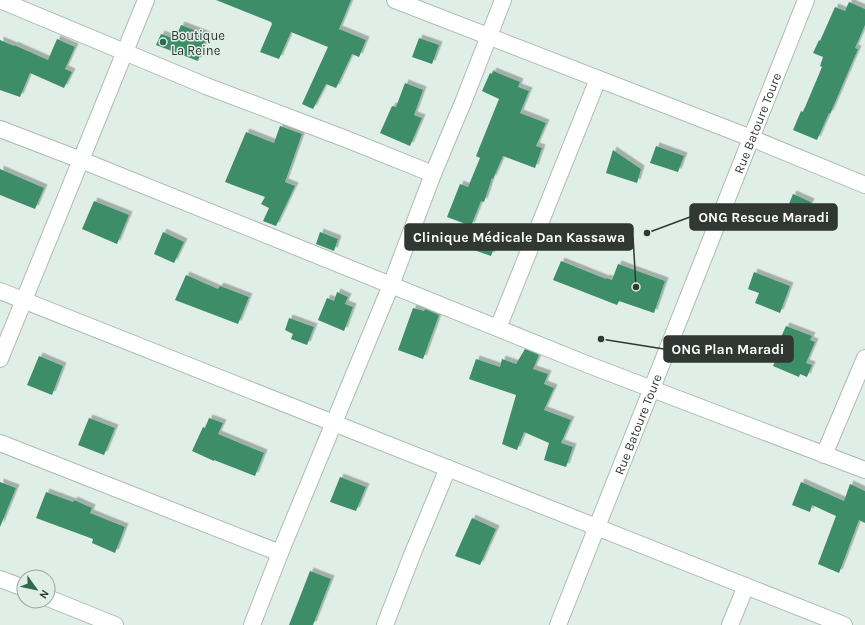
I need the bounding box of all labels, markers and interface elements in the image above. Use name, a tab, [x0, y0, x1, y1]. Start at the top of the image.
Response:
place label: Boutique La Reine	[171, 28, 225, 58]
marker: Boutique La Reine	[158, 37, 168, 47]
street label: Rue Batoure Toure	[730, 70, 784, 176]
callout: ONG Rescue Maradi	[690, 204, 837, 230]
text: ONG Rescue Maradi	[699, 209, 829, 226]
callout: Clinique Médicale Dan Kassawa	[405, 224, 633, 250]
text: Clinique Médicale Dan Kassawa	[413, 229, 625, 246]
callout: ONG Plan Maradi	[664, 336, 793, 362]
text: ONG Plan Maradi	[672, 341, 784, 358]
street label: Rue Batoure Toure	[611, 371, 665, 477]
north arrow	[16, 569, 56, 609]
text: N	[36, 587, 52, 601]

